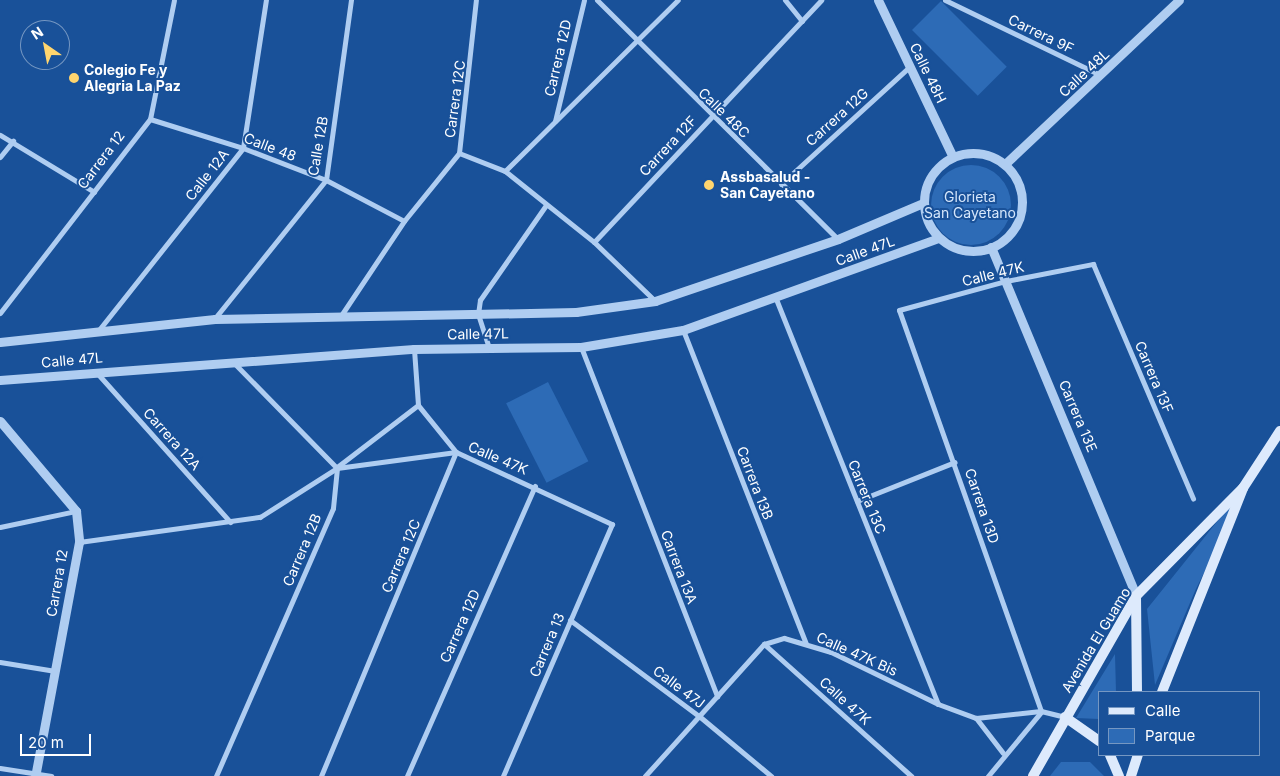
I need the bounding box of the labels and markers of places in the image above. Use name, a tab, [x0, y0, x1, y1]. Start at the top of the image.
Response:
place label: Colegio Fe y Alegria La Paz	[84, 62, 181, 94]
marker: Colegio Fe y Alegria La Paz	[68, 72, 80, 84]
place label: Assbasalud - San Cayetano	[720, 169, 815, 202]
marker: Assbasalud - San Cayetano	[702, 178, 716, 192]

